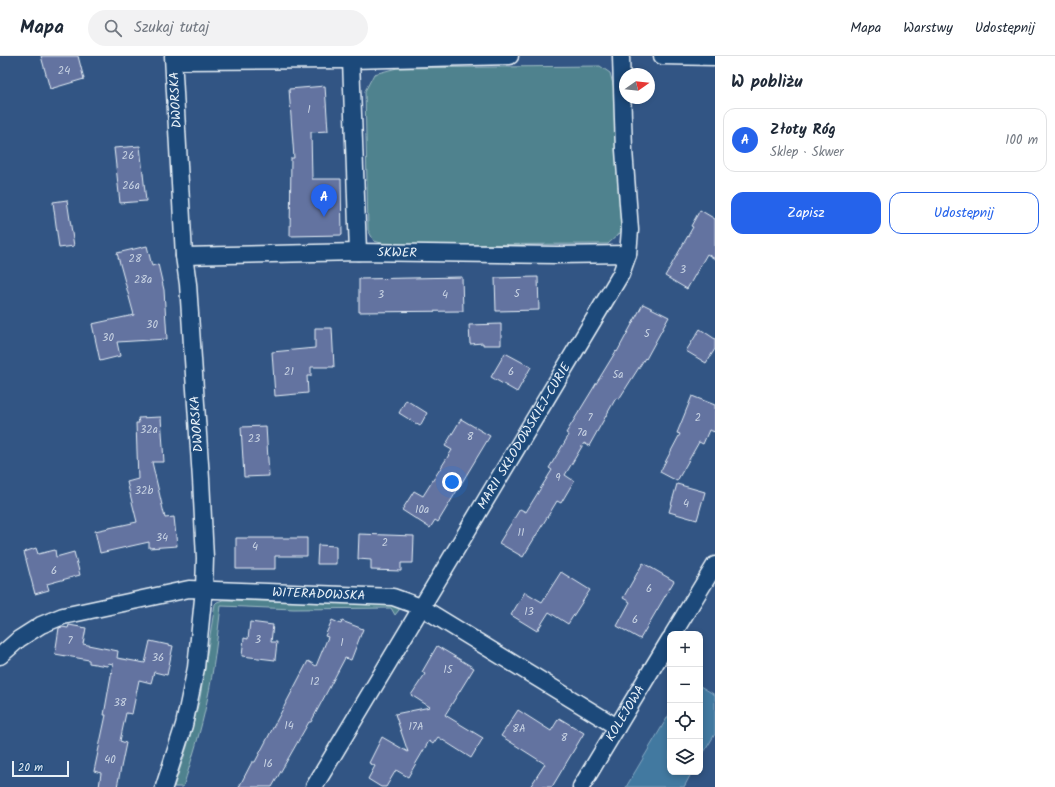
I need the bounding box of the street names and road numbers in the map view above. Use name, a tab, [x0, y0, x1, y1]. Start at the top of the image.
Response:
street label: DWORSKA	[164, 71, 188, 129]
street label: SKWER	[377, 242, 417, 263]
street label: MARII SKŁODOWSKIEJ-CURIE	[472, 358, 576, 514]
street label: DWORSKA	[185, 395, 209, 453]
street label: WITERADOWSKA	[272, 582, 366, 606]
street label: KOLEJOWA	[600, 681, 650, 746]

